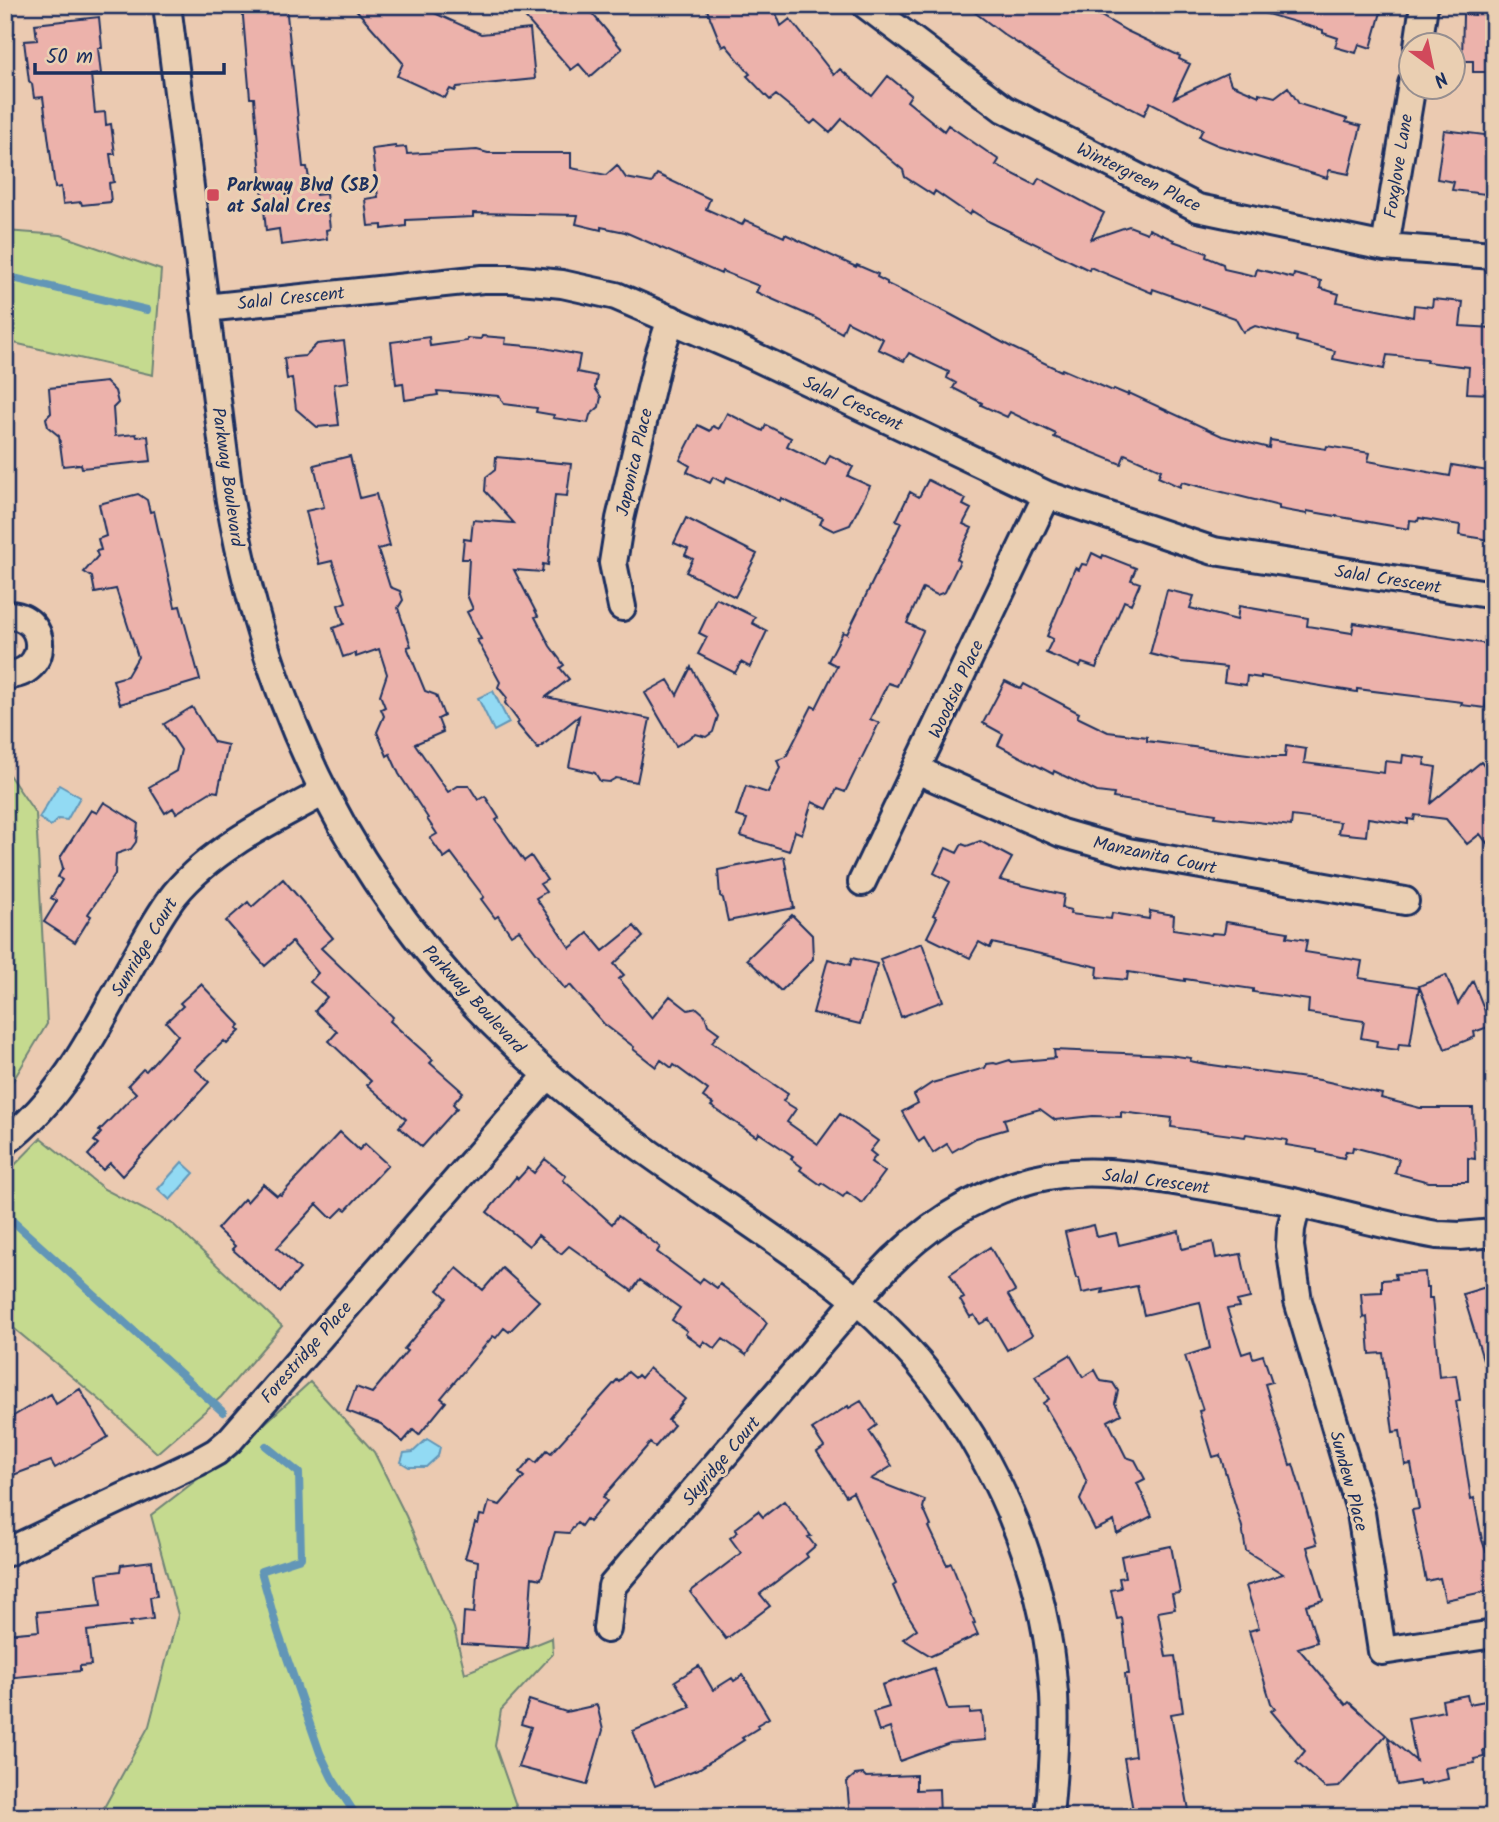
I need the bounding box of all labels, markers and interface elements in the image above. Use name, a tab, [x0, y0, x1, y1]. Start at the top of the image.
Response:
scale bar	[35, 32, 224, 76]
north arrow	[1398, 32, 1468, 102]
text: 50 m	[46, 41, 93, 74]
text: N	[1427, 63, 1453, 94]
street label: Foxglove Lane	[1377, 112, 1422, 220]
street label: Wintergreen Place	[1071, 136, 1205, 221]
place label: Parkway Blvd (SB) at Salal Cres	[227, 172, 379, 222]
marker: Parkway Blvd (SB) at Salal Cres	[205, 187, 221, 203]
street label: Salal Crescent	[236, 279, 347, 320]
street label: Salal Crescent	[797, 368, 908, 441]
street label: Parkway Boulevard	[202, 406, 251, 550]
street label: Japonica Place	[609, 406, 662, 519]
street label: Salal Crescent	[1332, 558, 1444, 603]
street label: Woodsia Place	[922, 636, 993, 744]
street label: Manzanita Court	[1090, 829, 1220, 884]
street label: Sunridge Court	[104, 892, 187, 1003]
street label: Parkway Boulevard	[414, 939, 532, 1062]
street label: Salal Crescent	[1101, 1162, 1212, 1204]
street label: Forestridge Place	[254, 1295, 360, 1411]
street label: Skyridge Court	[676, 1410, 769, 1513]
street label: Sundew Place	[1320, 1428, 1375, 1535]

